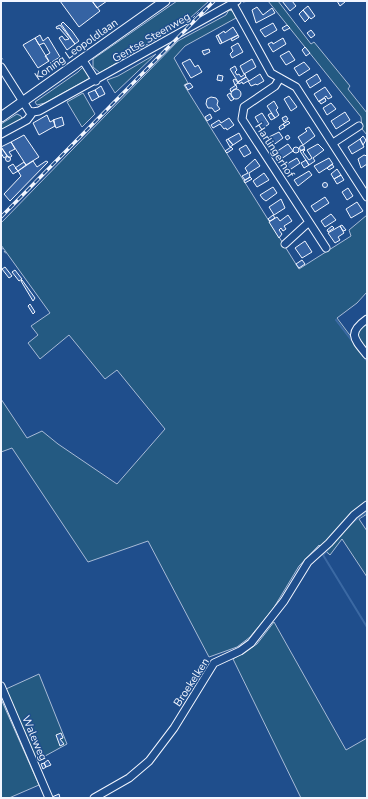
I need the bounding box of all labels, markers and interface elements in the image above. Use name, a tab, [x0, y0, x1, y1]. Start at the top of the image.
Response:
street label: Gentse Steenweg	[109, 9, 193, 66]
street label: Koning Leopoldlaan	[32, 15, 121, 84]
street label: Harlingerhof	[251, 120, 298, 181]
street label: Broekelken	[170, 655, 213, 710]
street label: Waleweg	[18, 713, 51, 763]

